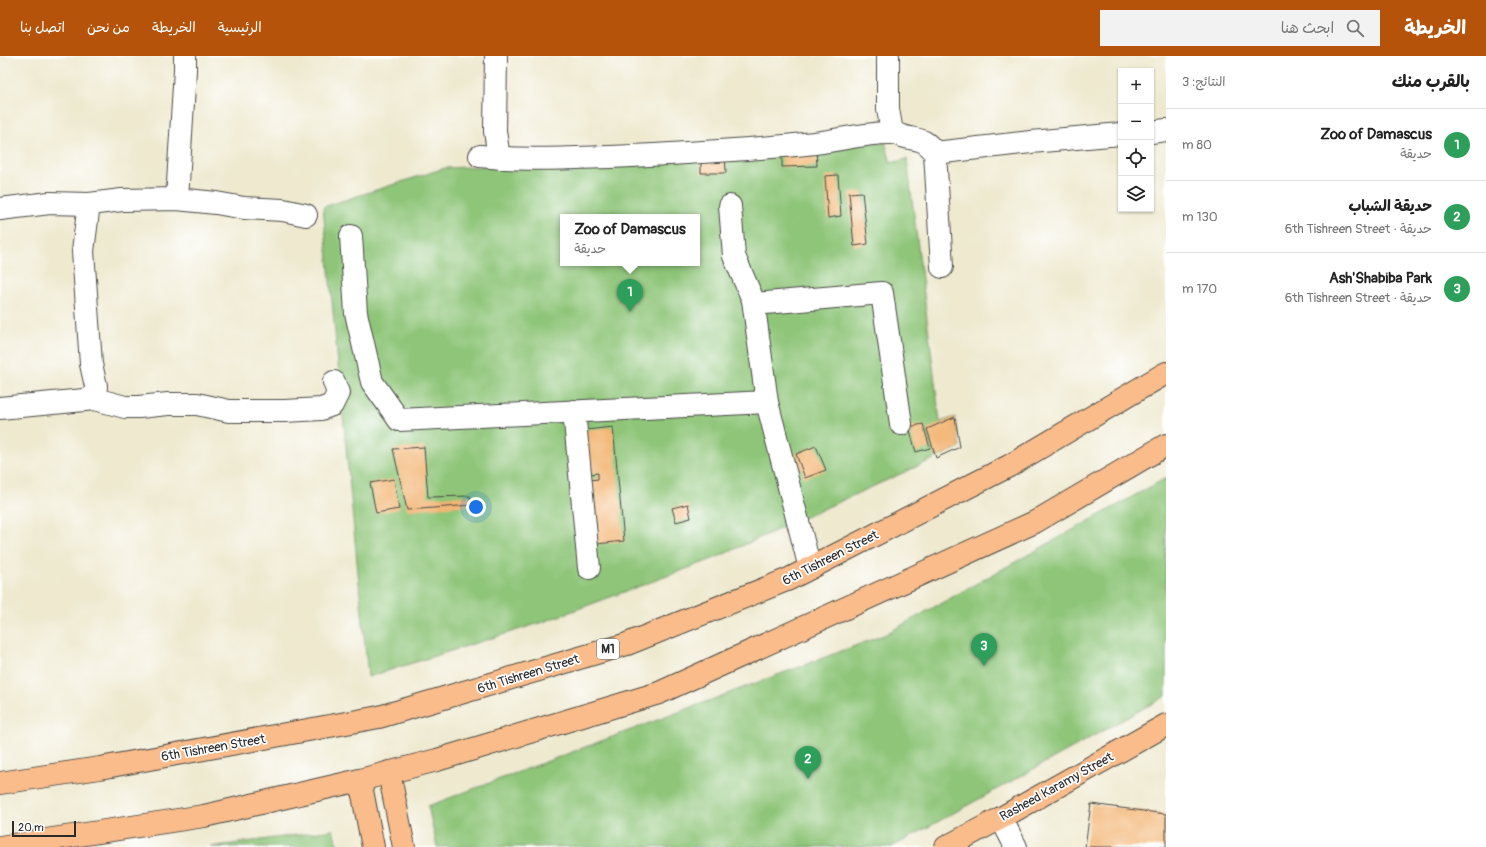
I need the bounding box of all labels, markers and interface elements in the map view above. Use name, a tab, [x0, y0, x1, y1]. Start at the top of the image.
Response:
search box	[1100, 10, 1380, 46]
text: الخريطة	[1404, 16, 1466, 40]
icon: search	[1344, 17, 1366, 39]
text: اتصل بنا	[20, 19, 65, 36]
text: من نحن	[87, 19, 130, 36]
text: الخريطة	[152, 19, 196, 36]
text: الرئيسية	[218, 19, 262, 36]
text: ابحث هنا	[1281, 19, 1334, 38]
map controls	[1118, 68, 1154, 212]
button: +	[1118, 68, 1154, 104]
text: بالقرب منك	[1392, 71, 1470, 92]
text: النتائج: 3	[1182, 74, 1226, 90]
button: −	[1118, 104, 1154, 140]
text: Zoo of Damascus	[1320, 125, 1432, 144]
text: 80 m	[1182, 137, 1212, 153]
text: 1	[1454, 137, 1460, 153]
button: locate	[1118, 140, 1154, 176]
text: حديقة	[1400, 146, 1432, 162]
button: layers	[1118, 176, 1154, 212]
text: حديقة الشباب	[1348, 197, 1432, 216]
text: 130 m	[1182, 209, 1218, 225]
text: 2	[1453, 209, 1461, 225]
popup	[560, 214, 700, 266]
text: Zoo of Damascus	[574, 220, 686, 239]
text: حديقة · 6th Tishreen Street	[1285, 221, 1432, 237]
text: حديقة	[574, 241, 606, 257]
text: Ash'Shabiba Park	[1329, 269, 1432, 288]
pin: 1	[617, 279, 643, 312]
text: 170 m	[1182, 281, 1217, 297]
text: 3	[1453, 281, 1461, 297]
text: حديقة · 6th Tishreen Street	[1285, 290, 1432, 306]
your location	[466, 497, 486, 517]
street label: 6th Tishreen Street	[780, 526, 882, 589]
pin: 3	[971, 633, 997, 666]
road number: M1	[597, 639, 619, 659]
street label: 6th Tishreen Street	[475, 651, 582, 697]
street label: 6th Tishreen Street	[160, 731, 267, 765]
pin: 2	[795, 746, 821, 779]
street label: Rasheed Karamy Street	[997, 749, 1117, 825]
scale bar	[12, 819, 76, 838]
text: 20 m	[18, 821, 44, 834]

